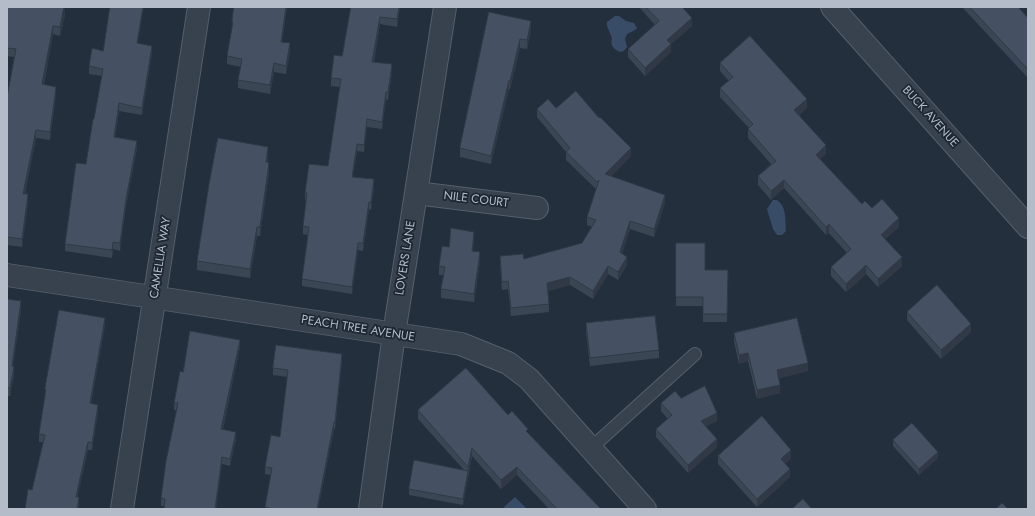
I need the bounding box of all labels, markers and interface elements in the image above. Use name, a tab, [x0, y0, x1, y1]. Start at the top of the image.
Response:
street label: BUCK AVENUE	[899, 83, 961, 151]
street label: NILE COURT	[443, 189, 509, 211]
street label: CAMELLIA WAY	[147, 216, 175, 300]
street label: LOVERS LANE	[393, 220, 419, 296]
street label: PEACH TREE AVENUE	[300, 313, 416, 345]

